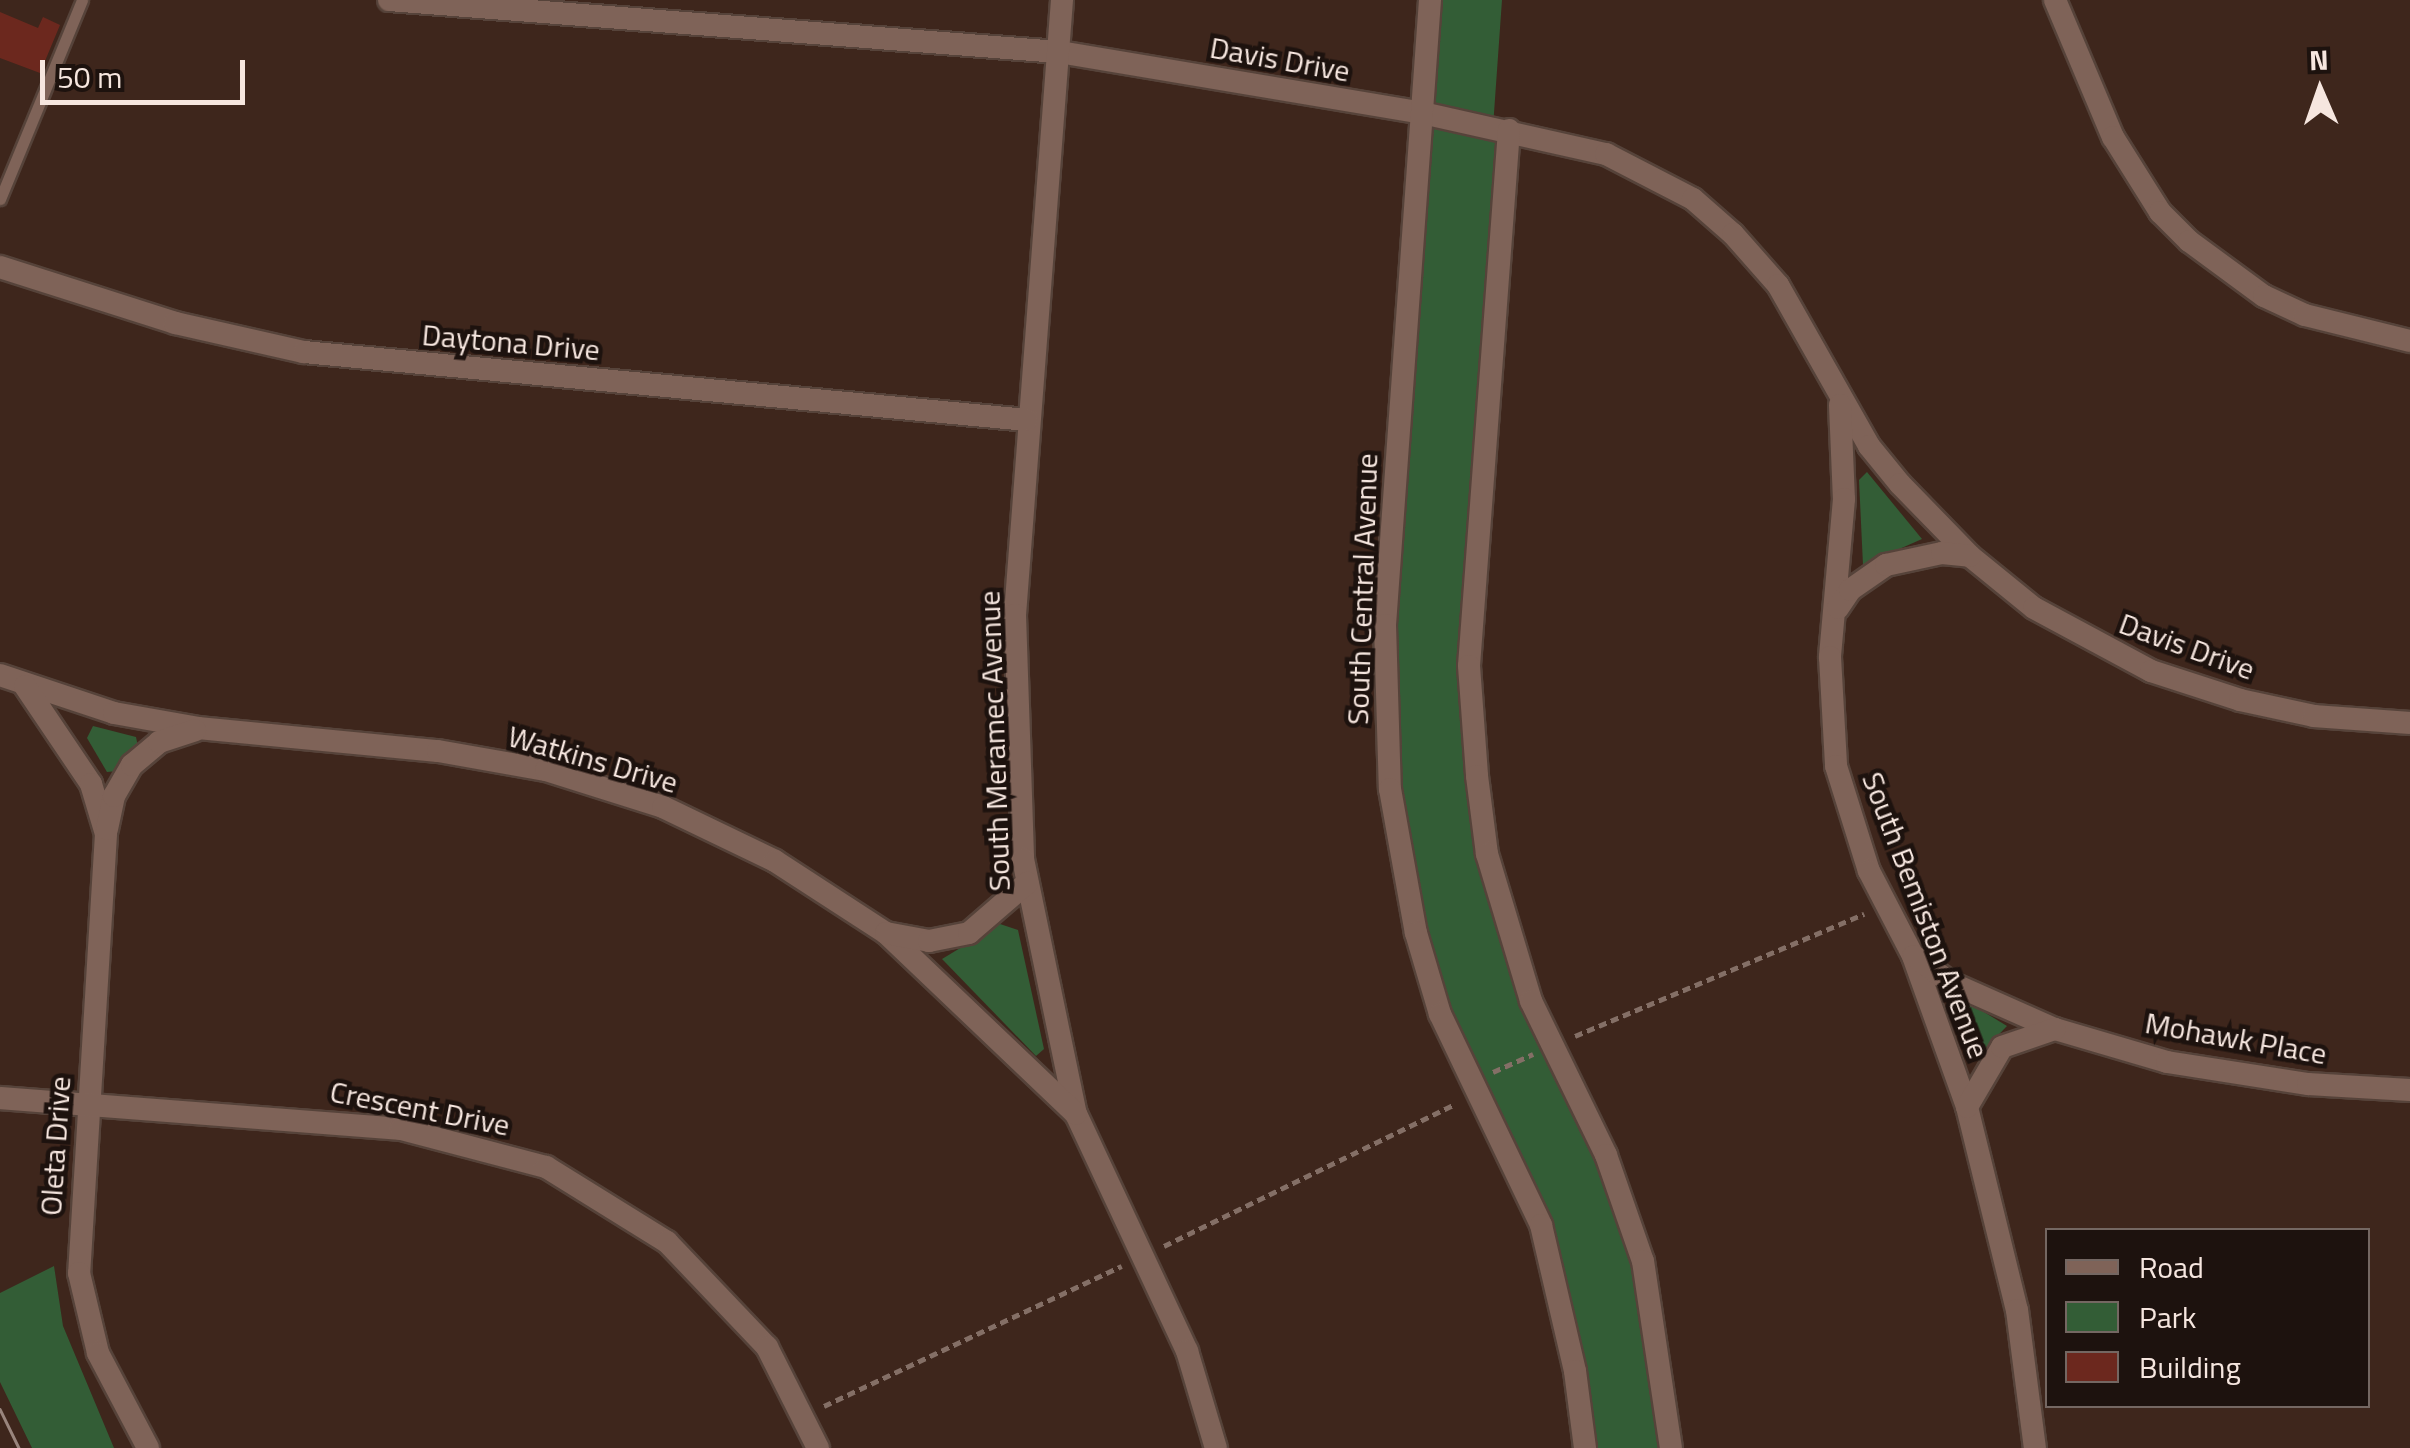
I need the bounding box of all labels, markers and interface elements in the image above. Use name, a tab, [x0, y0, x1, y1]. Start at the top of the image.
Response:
street label: Davis Drive	[1207, 29, 1353, 89]
text: N	[2308, 38, 2329, 81]
scale bar	[45, 40, 250, 102]
north arrow	[2270, 40, 2370, 140]
text: 50 m	[57, 54, 122, 100]
street label: Daytona Drive	[421, 316, 601, 368]
street label: South Central Avenue	[1339, 453, 1385, 725]
street label: South Meramec Avenue	[971, 590, 1017, 892]
street label: Davis Drive	[2114, 605, 2260, 687]
street label: Watkins Drive	[504, 718, 682, 800]
street label: South Bemiston Avenue	[1855, 767, 1997, 1063]
street label: Mohawk Place	[2142, 1004, 2330, 1072]
street label: Crescent Drive	[327, 1073, 513, 1143]
street label: Oleta Drive	[32, 1075, 78, 1217]
legend	[2045, 1228, 2370, 1408]
text: Road	[2139, 1244, 2204, 1290]
text: Park	[2139, 1294, 2196, 1340]
text: Building	[2139, 1344, 2241, 1390]

